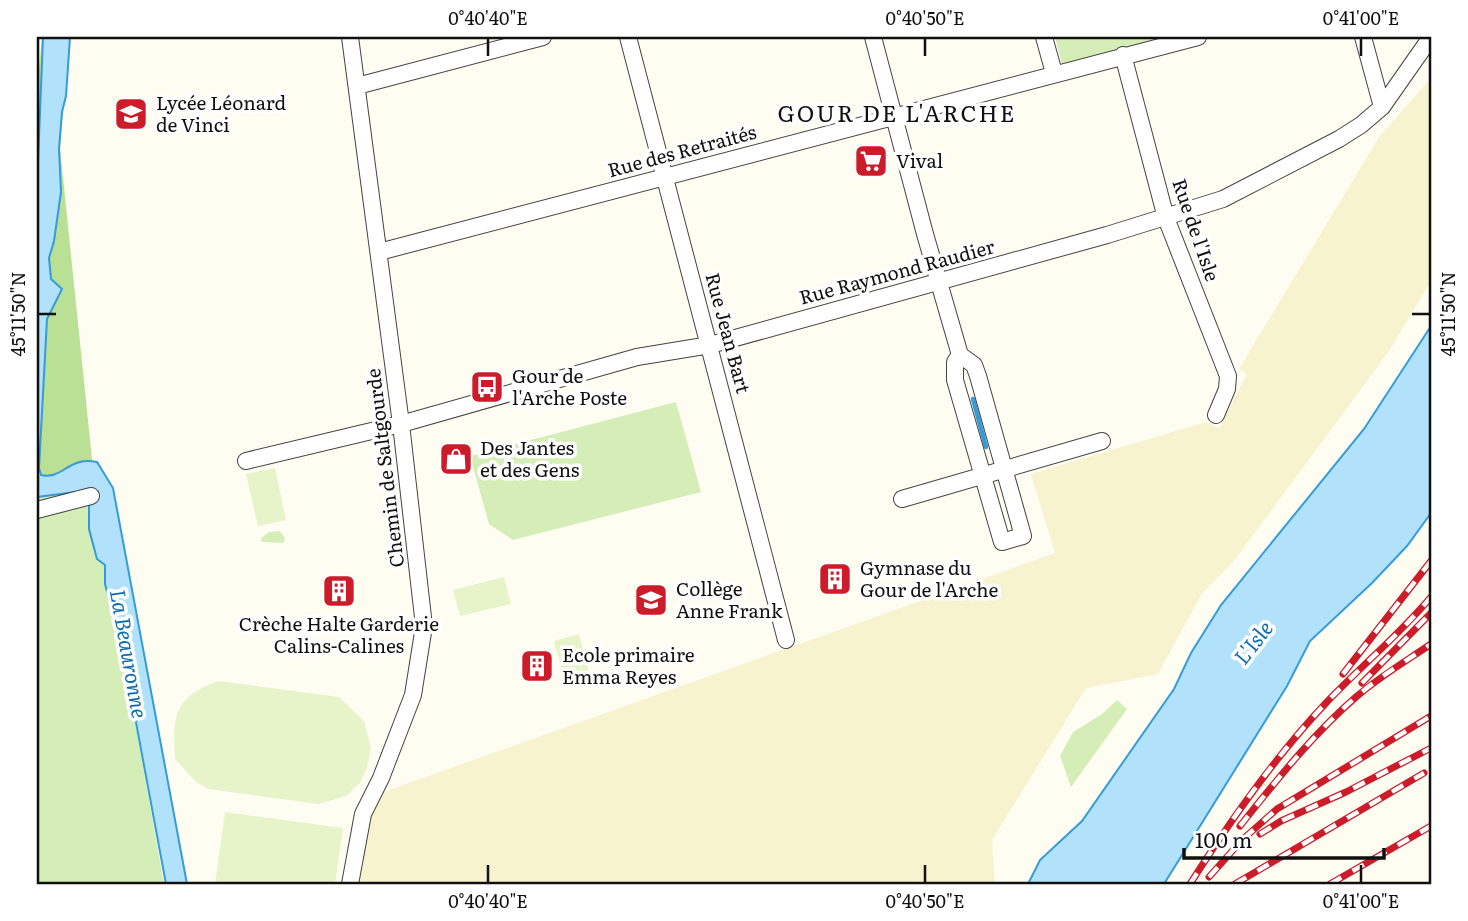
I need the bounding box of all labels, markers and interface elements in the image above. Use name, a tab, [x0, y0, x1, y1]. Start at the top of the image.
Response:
text: 0°40'40"E	[448, 4, 528, 31]
text: 0°40'50"E	[886, 4, 964, 31]
text: 0°41'00"E	[1323, 4, 1399, 31]
place label: Lycée Léonard de Vinci	[156, 88, 287, 138]
school or university icon: Lycée Léonard de Vinci	[112, 95, 150, 133]
district label: GOUR DE L'ARCHE	[778, 95, 1016, 129]
street label: Rue des Retraités	[604, 117, 760, 183]
supermarket icon: Vival	[852, 142, 890, 180]
place label: Vival	[896, 146, 943, 174]
street label: Rue de l'Isle	[1166, 175, 1228, 285]
street label: Rue Raymond Raudier	[796, 231, 998, 311]
street label: Rue Jean Bart	[699, 269, 759, 397]
text: 45°11'50"N	[4, 272, 31, 356]
text: 45°11'50"N	[1434, 272, 1461, 356]
place label: Gour de l'Arche Poste	[512, 361, 627, 411]
street label: Chemin de Saltgourde	[358, 367, 410, 569]
bus stop icon: Gour de l'Arche Poste	[468, 368, 506, 406]
place label: Des Jantes et des Gens	[480, 433, 580, 483]
shop icon: Des Jantes et des Gens	[437, 440, 475, 478]
place label: Gymnase du Gour de l'Arche	[860, 553, 999, 603]
building icon: Gymnase du Gour de l'Arche	[816, 560, 854, 598]
building icon: Crèche Halte Garderie Calins-Calines	[320, 572, 358, 610]
place label: Collège Anne Frank	[676, 574, 783, 624]
school or university icon: Collège Anne Frank	[632, 581, 670, 619]
water label: La Beauronne	[104, 587, 157, 721]
place label: Crèche Halte Garderie Calins-Calines	[239, 609, 439, 659]
water label: L'Isle	[1225, 613, 1279, 670]
place label: Ecole primaire Emma Reyes	[562, 640, 695, 690]
building icon: Ecole primaire Emma Reyes	[518, 647, 556, 685]
scale bar	[1184, 816, 1384, 860]
text: 100 m	[1195, 823, 1252, 854]
text: 0°40'40"E	[448, 887, 528, 914]
text: 0°40'50"E	[886, 887, 964, 914]
text: 0°41'00"E	[1323, 887, 1399, 914]

